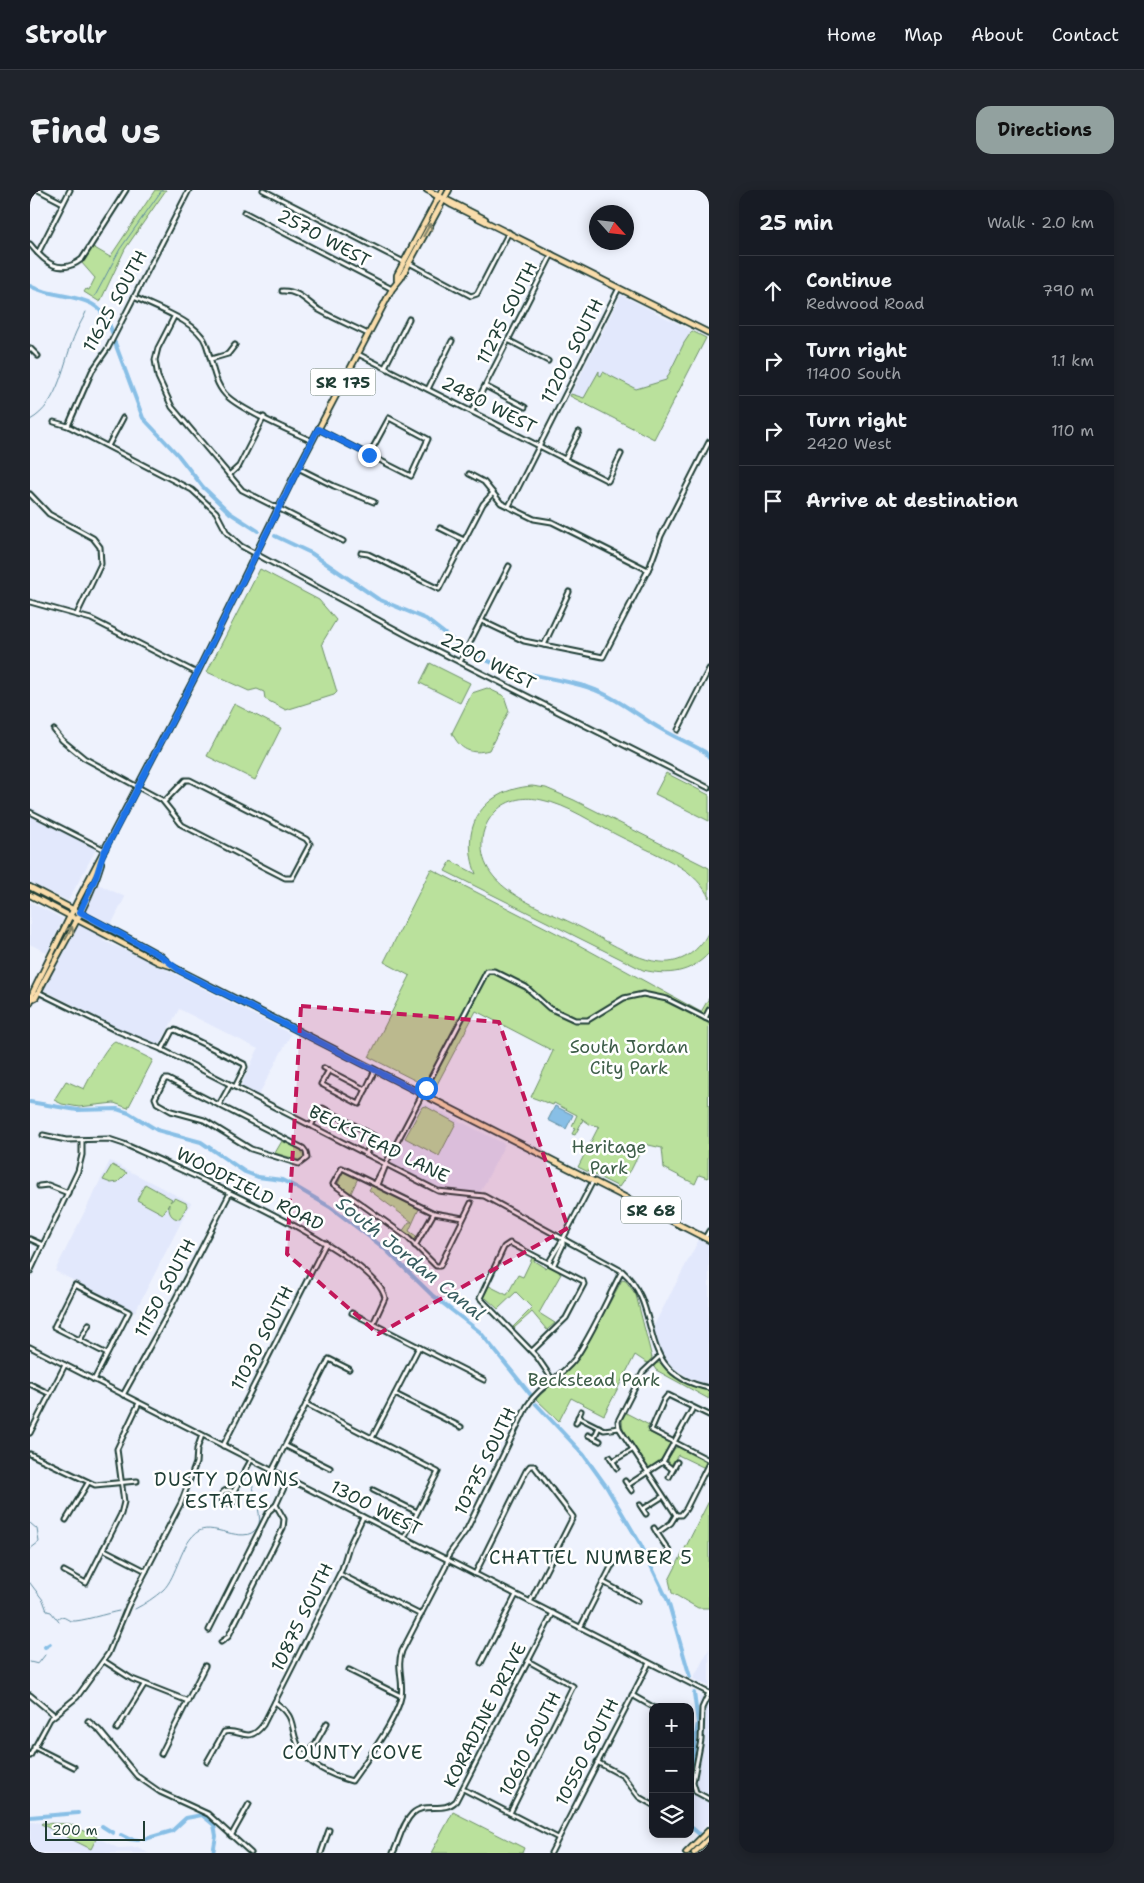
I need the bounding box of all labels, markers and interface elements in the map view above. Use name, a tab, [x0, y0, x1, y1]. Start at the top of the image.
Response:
text: Strollr	[25, 19, 107, 51]
text: Home	[827, 23, 876, 47]
text: Map	[904, 23, 943, 47]
text: About	[971, 23, 1024, 47]
text: Contact	[1052, 23, 1119, 47]
button: Directions	[976, 106, 1114, 154]
text: Find us	[30, 107, 161, 154]
street label: 2570 WEST	[273, 203, 375, 273]
north arrow	[589, 205, 634, 250]
text: 25 min	[759, 209, 833, 237]
text: Walk · 2.0 km	[987, 212, 1094, 233]
one-way arrow	[423, 224, 433, 238]
street label: 11625 SOUTH	[77, 246, 153, 356]
street label: 11275 SOUTH	[471, 258, 543, 368]
text: Continue	[806, 268, 892, 293]
icon: ahead	[759, 277, 787, 305]
text: 790 m	[1042, 280, 1094, 301]
text: Redwood Road	[806, 293, 924, 314]
street label: 11200 SOUTH	[535, 294, 609, 408]
text: Turn right	[806, 338, 907, 363]
icon: right	[759, 347, 787, 375]
text: 1.1 km	[1051, 350, 1094, 371]
text: 11400 South	[806, 363, 901, 384]
road number: SR 175	[310, 368, 376, 396]
street label: 2480 WEST	[437, 371, 541, 439]
text: Turn right	[806, 408, 907, 433]
icon: right	[759, 417, 787, 445]
text: 110 m	[1051, 420, 1094, 441]
text: 2420 West	[806, 433, 892, 454]
route end	[358, 444, 381, 467]
icon: arrive	[759, 487, 787, 515]
text: Arrive at destination	[806, 488, 1018, 513]
street label: 2200 WEST	[436, 627, 540, 695]
one-way arrow	[64, 926, 74, 941]
park label: South Jordan City Park	[570, 1035, 688, 1080]
route start	[415, 1077, 438, 1100]
street label: BECKSTEAD LANE	[305, 1100, 453, 1188]
park label: Heritage Park	[571, 1135, 647, 1180]
street label: WOODFIELD ROAD	[172, 1141, 328, 1237]
water label: South Jordan Canal	[331, 1191, 490, 1326]
road number: SR 68	[621, 1196, 681, 1224]
street label: 11150 SOUTH	[129, 1234, 201, 1342]
street label: 11030 SOUTH	[225, 1281, 299, 1395]
park label: Beckstead Park	[528, 1368, 660, 1392]
street label: 10775 SOUTH	[448, 1403, 522, 1519]
district label: DUSTY DOWNS ESTATES	[154, 1467, 300, 1514]
street label: 1300 WEST	[326, 1475, 426, 1541]
district label: CHATTEL NUMBER 5	[489, 1545, 693, 1570]
street label: 10875 SOUTH	[265, 1559, 339, 1675]
street label: KORADINE DRIVE	[438, 1639, 532, 1791]
street label: 10610 SOUTH	[493, 1688, 567, 1800]
street label: 10550 SOUTH	[550, 1694, 624, 1810]
map controls	[649, 1703, 694, 1838]
button: +	[649, 1703, 694, 1748]
district label: COUNTY COVE	[282, 1740, 424, 1765]
button: −	[649, 1748, 694, 1793]
button: layers	[649, 1793, 694, 1838]
scale bar	[45, 1818, 145, 1841]
text: 200 m	[52, 1821, 98, 1839]

